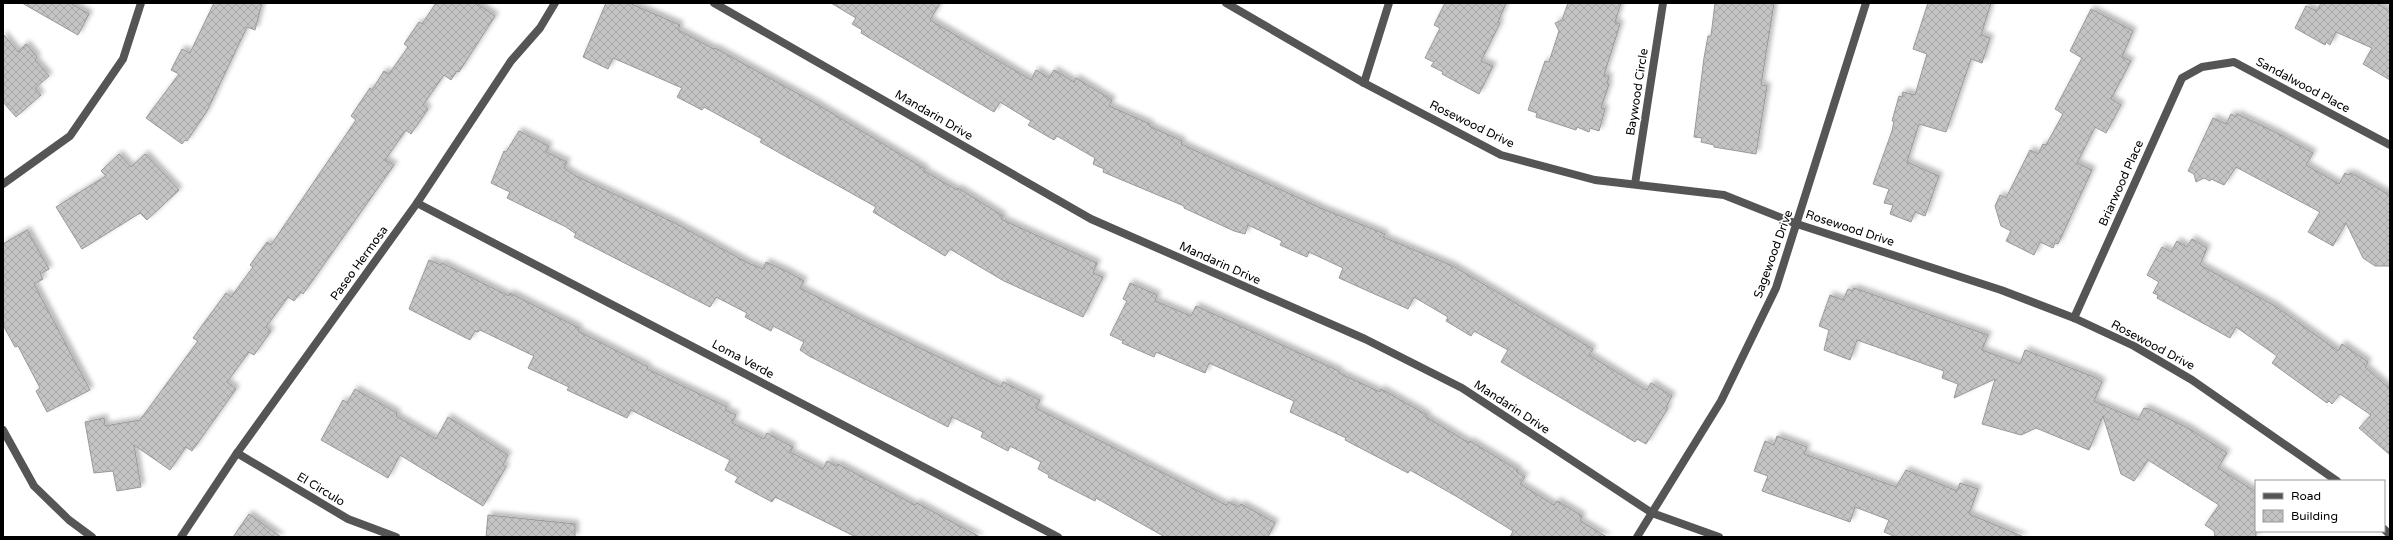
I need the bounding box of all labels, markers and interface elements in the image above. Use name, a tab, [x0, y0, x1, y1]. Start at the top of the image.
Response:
street label: Baywood Circle	[1623, 47, 1651, 137]
street label: Sandalwood Place	[2254, 54, 2353, 116]
street label: Mandarin Drive	[893, 87, 976, 143]
street label: Rosewood Drive	[1427, 97, 1517, 151]
street label: Briarwood Place	[2096, 138, 2146, 228]
street label: Rosewood Drive	[1804, 207, 1896, 249]
street label: Sagewood Drive	[1751, 208, 1796, 300]
street label: Paseo Hermosa	[327, 223, 391, 303]
street label: Mandarin Drive	[1177, 239, 1263, 287]
street label: Rosewood Drive	[2109, 317, 2197, 373]
street label: Loma Verde	[710, 337, 777, 381]
street label: Mandarin Drive	[1471, 377, 1553, 437]
street label: El Circulo	[294, 469, 348, 509]
legend	[2255, 480, 2385, 532]
text: Road	[2291, 489, 2321, 503]
text: Building	[2291, 509, 2338, 523]

